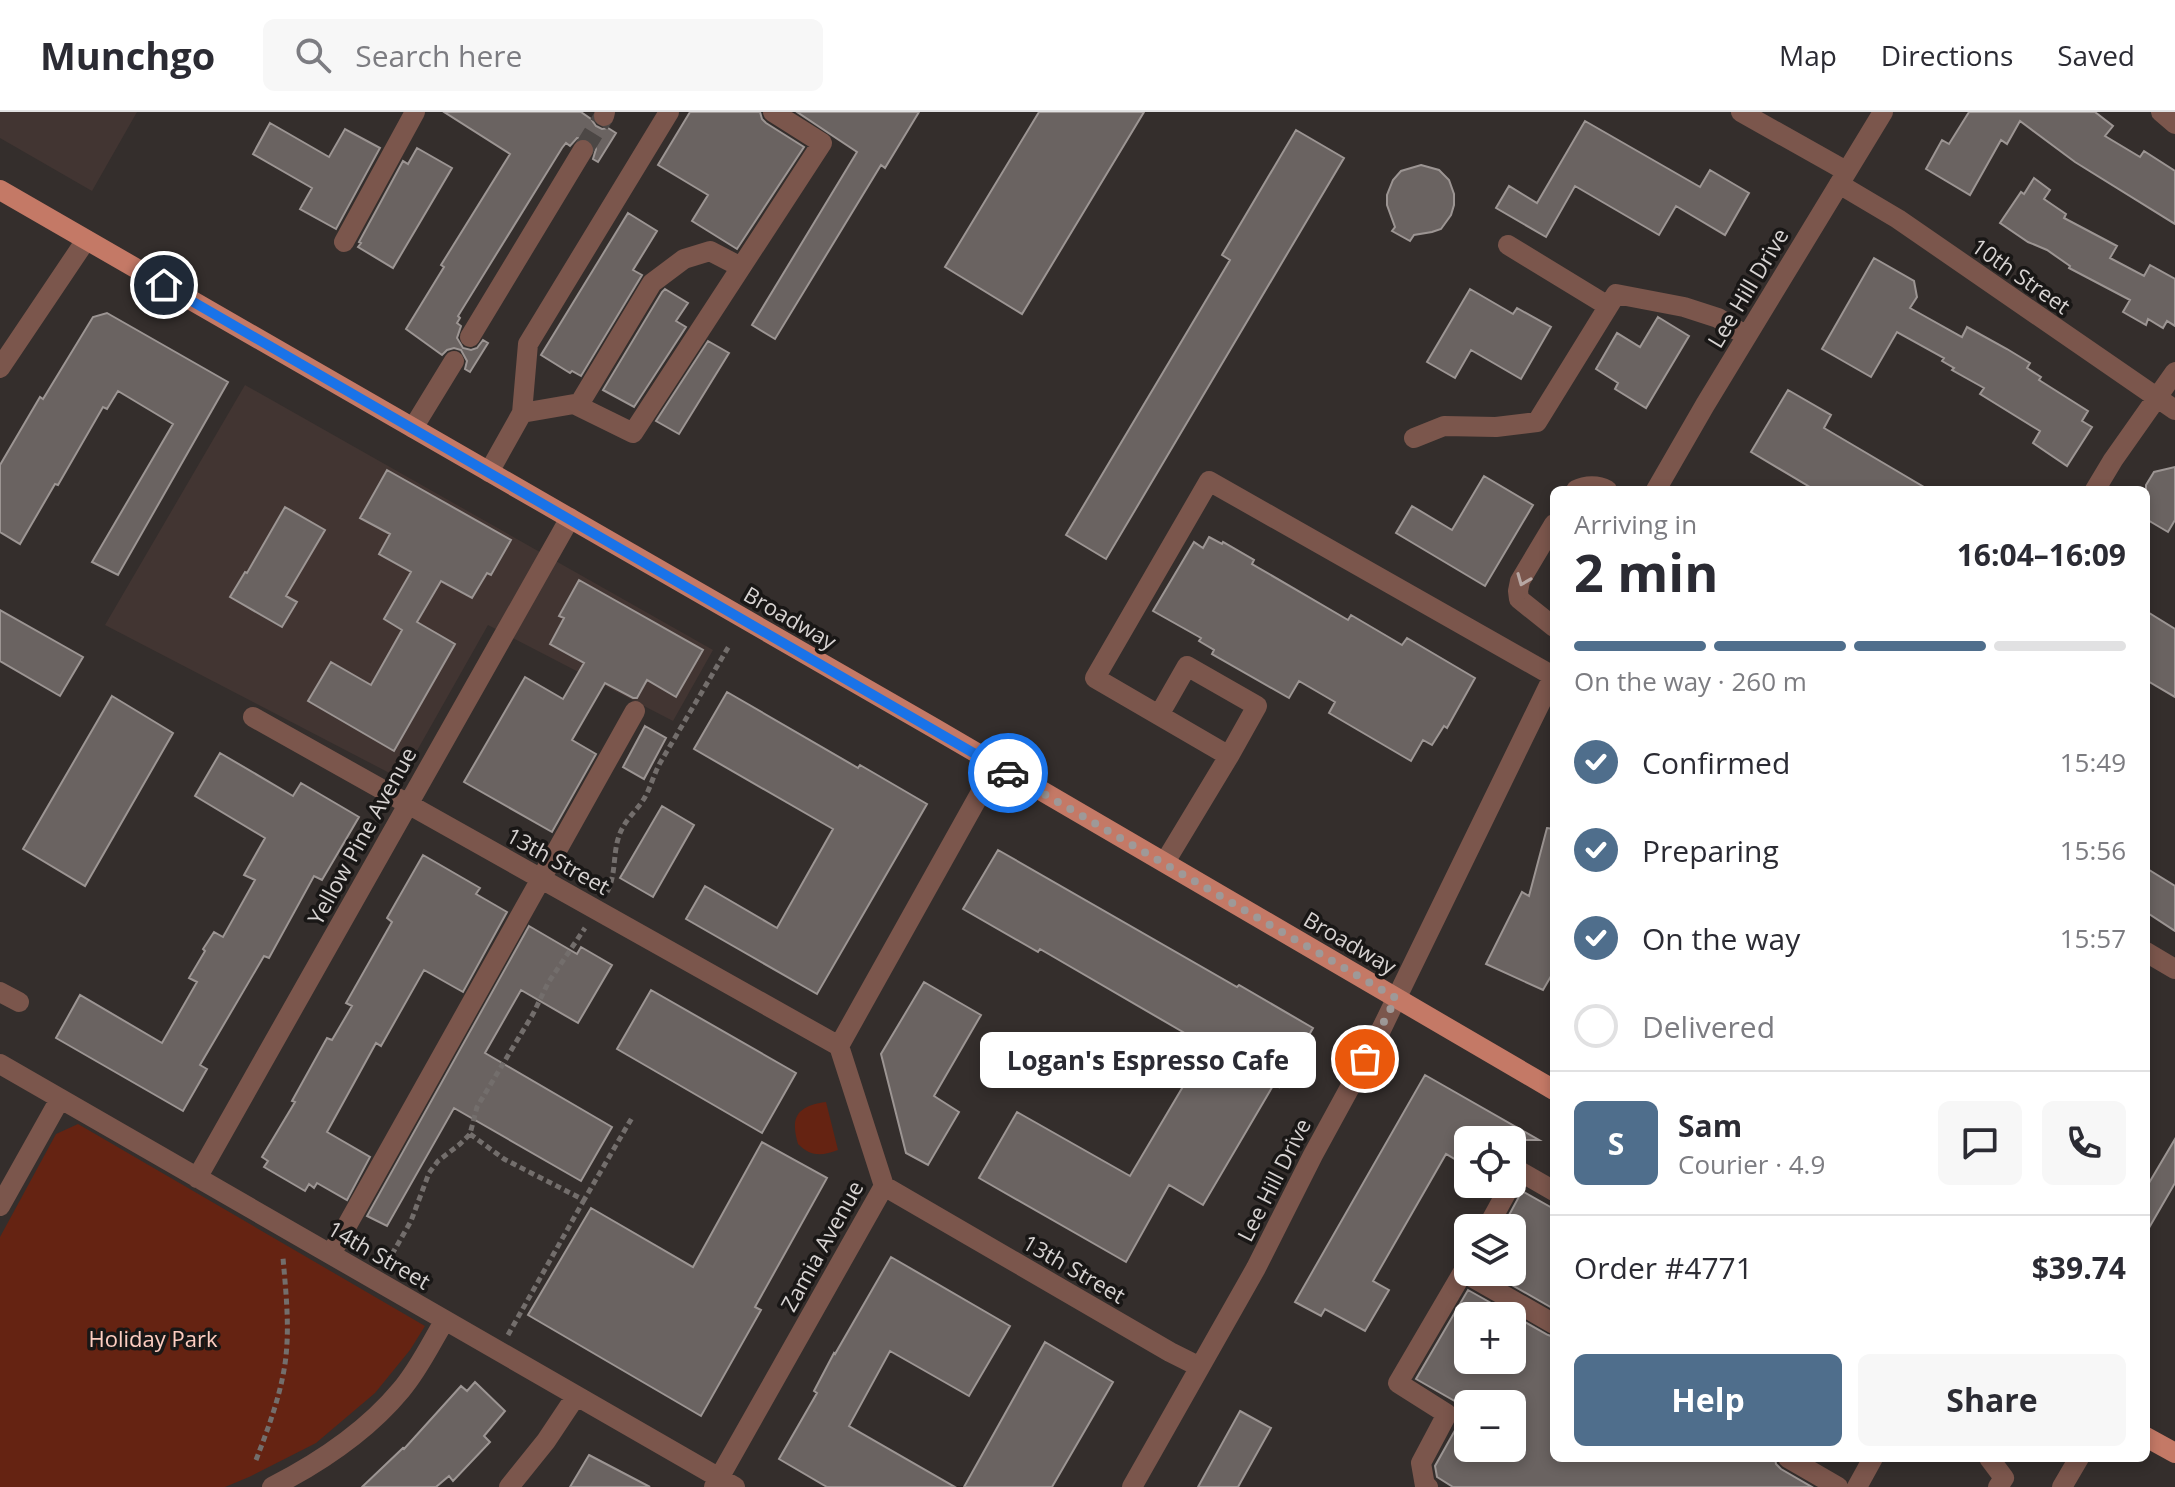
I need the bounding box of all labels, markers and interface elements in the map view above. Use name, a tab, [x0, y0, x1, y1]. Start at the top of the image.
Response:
search box	[263, 19, 823, 91]
text: Munchgo	[40, 29, 215, 81]
icon: search	[291, 33, 335, 77]
text: Search here	[355, 35, 522, 76]
text: Map	[1779, 36, 1837, 74]
text: Directions	[1881, 36, 2013, 74]
text: Saved	[2057, 36, 2135, 74]
street label: Lee Hill Drive	[1700, 222, 1795, 353]
street label: 10th Street	[1966, 230, 2077, 320]
pin	[130, 251, 198, 319]
icon: home	[142, 263, 186, 307]
text: Arriving in	[1574, 506, 1697, 542]
text: 16:04–16:09	[1957, 534, 2126, 575]
text: 2 min	[1574, 536, 1718, 607]
one-way arrow	[1516, 572, 1533, 586]
street label: Broadway	[739, 579, 843, 656]
text: On the way · 260 m	[1574, 663, 1807, 699]
courier	[968, 733, 1048, 813]
icon: check	[1574, 740, 1618, 784]
street label: Yellow Pine Avenue	[300, 741, 422, 930]
text: Confirmed	[1642, 742, 1790, 783]
text: 15:49	[2060, 744, 2126, 780]
icon: car	[986, 751, 1030, 795]
street label: 13th Street	[502, 819, 616, 901]
icon: check	[1574, 828, 1618, 872]
text: Preparing	[1642, 830, 1779, 871]
text: 15:56	[2060, 832, 2126, 868]
street label: Broadway	[1299, 904, 1403, 981]
icon: check	[1574, 916, 1618, 960]
text: On the way	[1642, 918, 1800, 959]
text: 15:57	[2060, 920, 2126, 956]
text: Delivered	[1642, 1006, 1775, 1047]
pin	[1331, 1025, 1399, 1093]
callout: Logan's Espresso Cafe	[981, 1031, 1317, 1087]
icon: bag	[1343, 1037, 1387, 1081]
text: Logan's Espresso Cafe	[1007, 1042, 1289, 1078]
button: chat	[1938, 1101, 2022, 1185]
button: phone	[2042, 1101, 2126, 1185]
text: Sam	[1678, 1105, 1742, 1146]
street label: Lee Hill Drive	[1229, 1113, 1317, 1246]
text: S	[1608, 1123, 1624, 1164]
map controls	[1454, 1126, 1526, 1462]
button: locate	[1454, 1126, 1526, 1198]
text: Courier · 4.9	[1678, 1146, 1825, 1182]
street label: Zamia Avenue	[773, 1175, 869, 1316]
street label: 14th Street	[323, 1213, 436, 1296]
button: layers	[1454, 1214, 1526, 1286]
street label: 13th Street	[1018, 1227, 1131, 1310]
text: Order #4771	[1574, 1247, 1753, 1288]
text: $39.74	[2032, 1247, 2126, 1288]
button: +	[1454, 1302, 1526, 1374]
park label: Holiday Park	[89, 1323, 218, 1353]
button: Help	[1574, 1354, 1842, 1446]
button: Share	[1858, 1354, 2126, 1446]
button: −	[1454, 1390, 1526, 1462]

